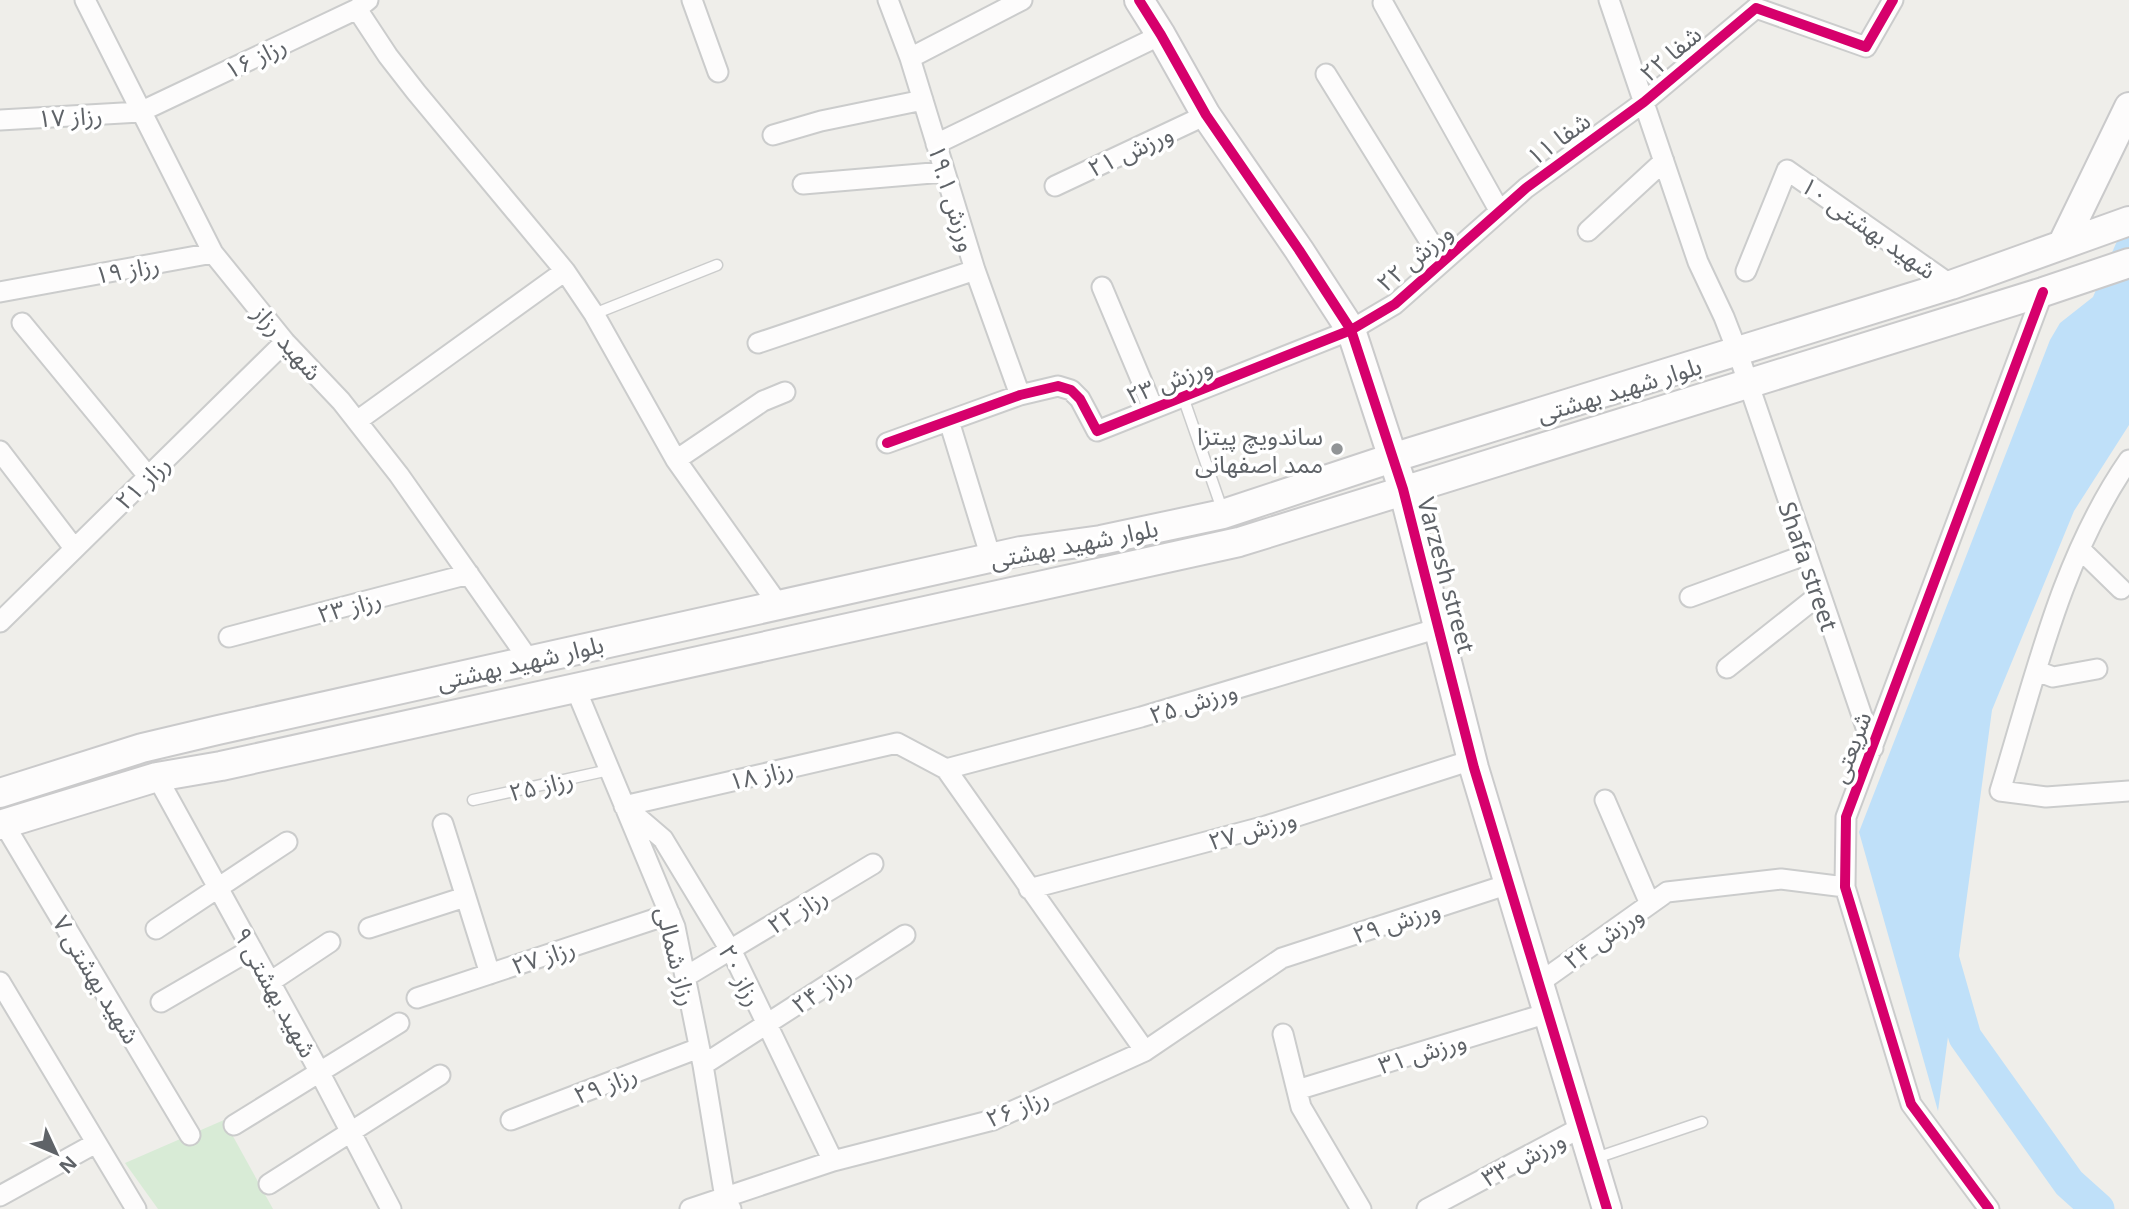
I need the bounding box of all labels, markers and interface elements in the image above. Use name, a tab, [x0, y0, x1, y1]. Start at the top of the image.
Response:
street label: شفا ۲۲	[1632, 17, 1708, 89]
street label: رزاز ۱۶	[218, 28, 292, 86]
street label: رزاز ۱۷	[37, 98, 103, 134]
street label: شفا ۱۱	[1519, 104, 1597, 172]
street label: ورزش ۲۱	[1082, 116, 1178, 184]
street label: ورزش ۱۹.۱	[921, 140, 985, 256]
street label: شهید بهشتی ۱۰	[1795, 168, 1943, 286]
street label: ورزش ۲۲	[1369, 215, 1459, 299]
street label: رزاز ۱۹	[92, 247, 162, 291]
street label: شهید رزاز	[245, 296, 330, 387]
street label: ورزش ۲۳	[1121, 348, 1217, 412]
street label: بلوار شهید بهشتی	[1533, 348, 1705, 430]
place label: ساندویچ پیتزا ممد اصفهانی	[1195, 419, 1323, 480]
marker: ساندویچ پیتزا ممد اصفهانی	[1329, 441, 1345, 457]
street label: رزاز ۲۱	[107, 447, 177, 517]
street label: Varzesh street	[1410, 493, 1484, 657]
street label: Shafa street	[1771, 497, 1847, 635]
street label: بلوار شهید بهشتی	[987, 511, 1161, 575]
street label: رزاز ۲۳	[313, 582, 385, 630]
street label: بلوار شهید بهشتی	[433, 627, 607, 697]
street label: ورزش ۲۵	[1145, 673, 1241, 731]
street label: شریعتی	[1821, 707, 1879, 787]
street label: رزاز ۱۸	[725, 751, 797, 797]
street label: رزاز ۲۵	[505, 762, 577, 808]
street label: ورزش ۲۷	[1204, 801, 1300, 857]
street label: رزاز ۲۲	[761, 879, 833, 941]
street label: ورزش ۲۹	[1348, 891, 1444, 951]
street label: ورزش ۲۴	[1557, 898, 1649, 976]
street label: رزاز شمالی	[649, 903, 705, 1009]
street label: شهید بهشتی ۷	[46, 909, 148, 1049]
street label: شهید بهشتی ۹	[227, 921, 325, 1063]
street label: رزاز ۲۷	[507, 930, 579, 982]
street label: رزاز ۲۰	[711, 938, 771, 1012]
street label: رزاز ۲۴	[785, 957, 857, 1021]
street label: ورزش ۳۱	[1374, 1023, 1470, 1081]
street label: رزاز ۲۹	[569, 1057, 641, 1111]
street label: رزاز ۲۶	[981, 1079, 1053, 1135]
north arrow	[21, 1118, 91, 1188]
street label: ورزش ۳۳	[1475, 1122, 1571, 1194]
text: N	[54, 1150, 83, 1179]

